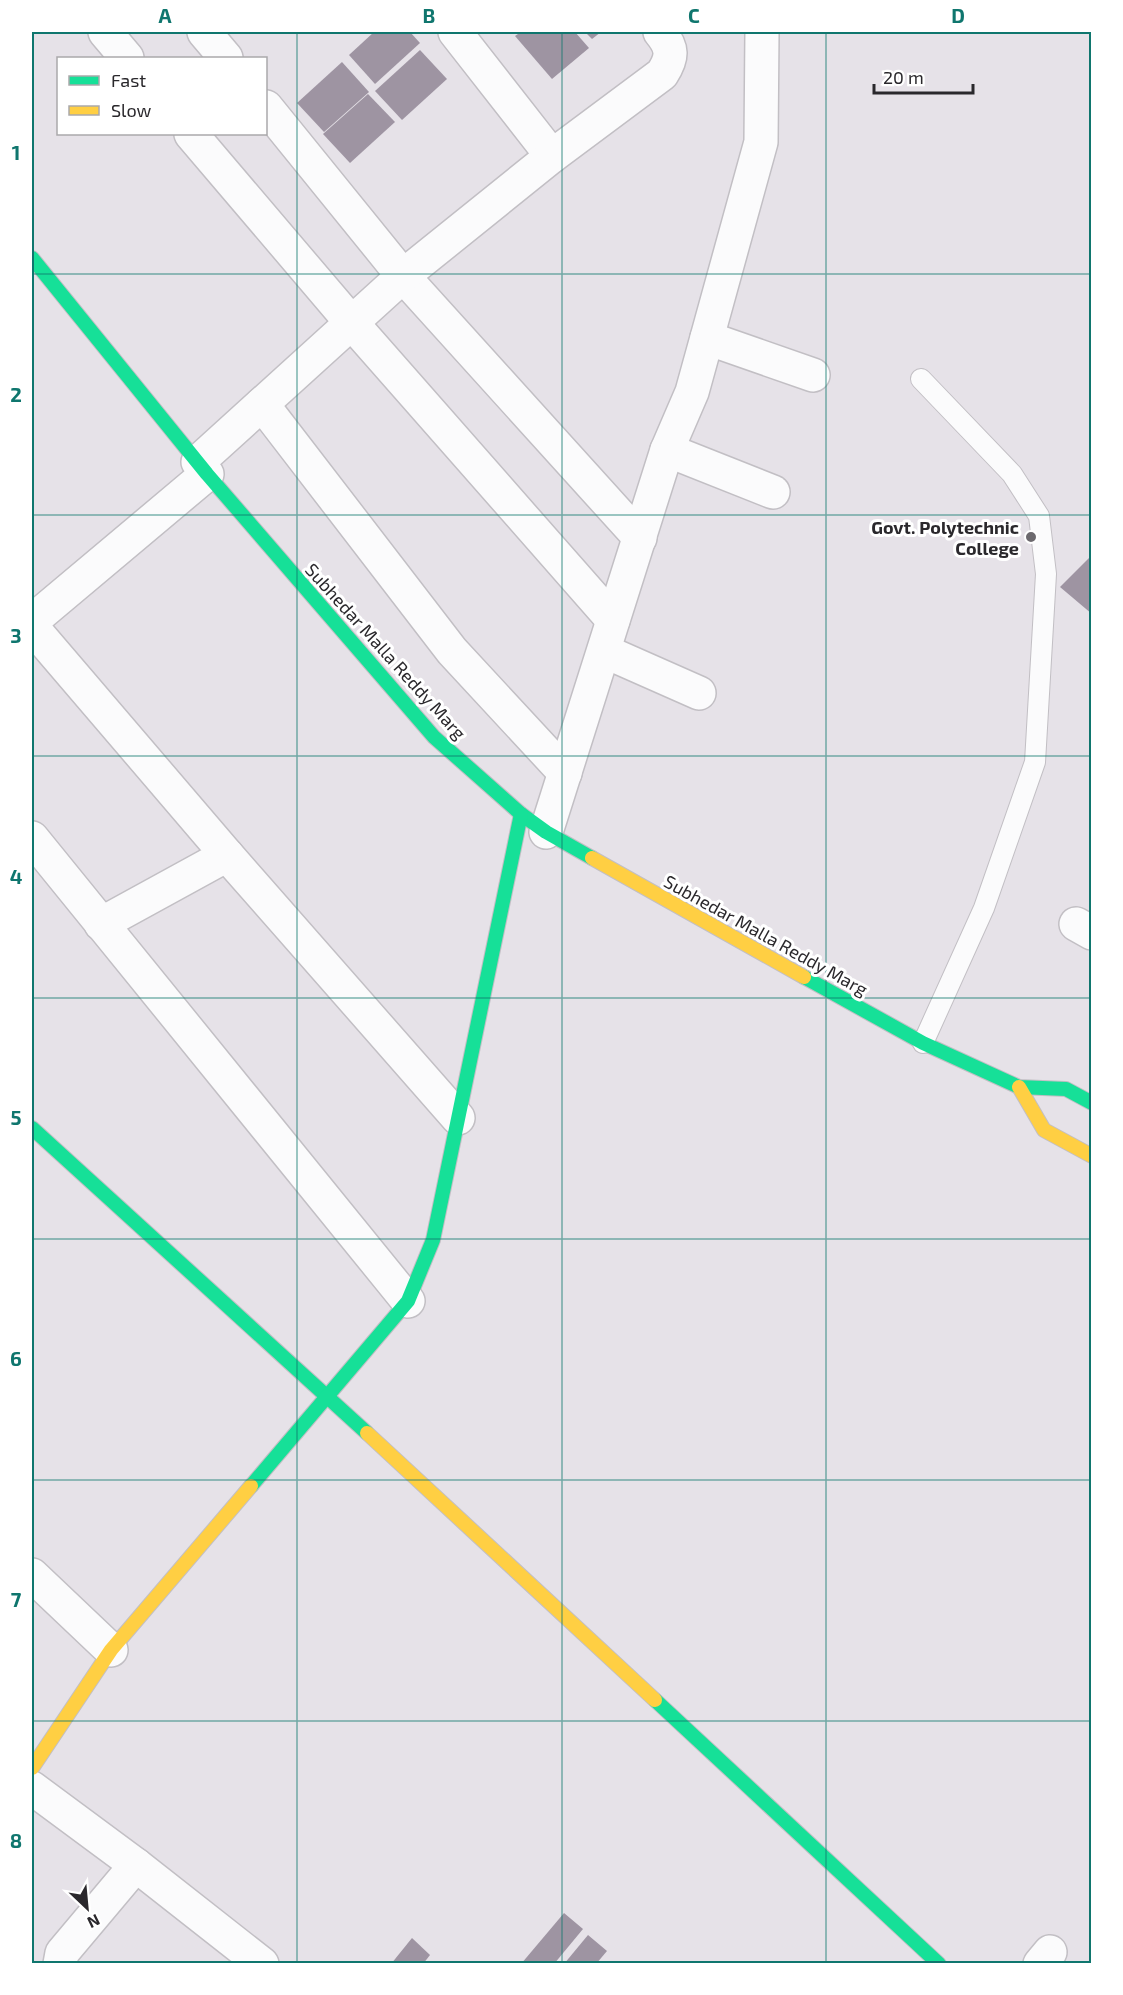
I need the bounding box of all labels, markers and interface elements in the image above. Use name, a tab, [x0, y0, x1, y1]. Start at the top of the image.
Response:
text: A	[158, 3, 172, 27]
text: B	[423, 3, 435, 27]
text: C	[688, 3, 700, 27]
text: D	[951, 3, 965, 27]
legend	[57, 57, 267, 135]
scale bar	[874, 57, 973, 95]
text: 20 m	[883, 66, 924, 88]
text: Fast	[111, 69, 146, 91]
text: Slow	[111, 99, 152, 121]
text: 1	[12, 140, 20, 164]
text: 2	[10, 382, 22, 406]
place label: Govt. Polytechnic College	[871, 516, 1019, 559]
marker: Govt. Polytechnic College	[1024, 530, 1038, 544]
street label: Subhedar Malla Reddy Marg	[301, 558, 471, 744]
text: 3	[10, 623, 22, 647]
text: 4	[10, 864, 23, 888]
street label: Subhedar Malla Reddy Marg	[660, 870, 872, 1000]
text: 5	[10, 1105, 22, 1129]
text: 6	[10, 1346, 22, 1370]
text: 7	[11, 1587, 22, 1611]
text: 8	[10, 1828, 22, 1852]
north arrow	[57, 1878, 117, 1938]
text: N	[84, 1911, 103, 1933]

